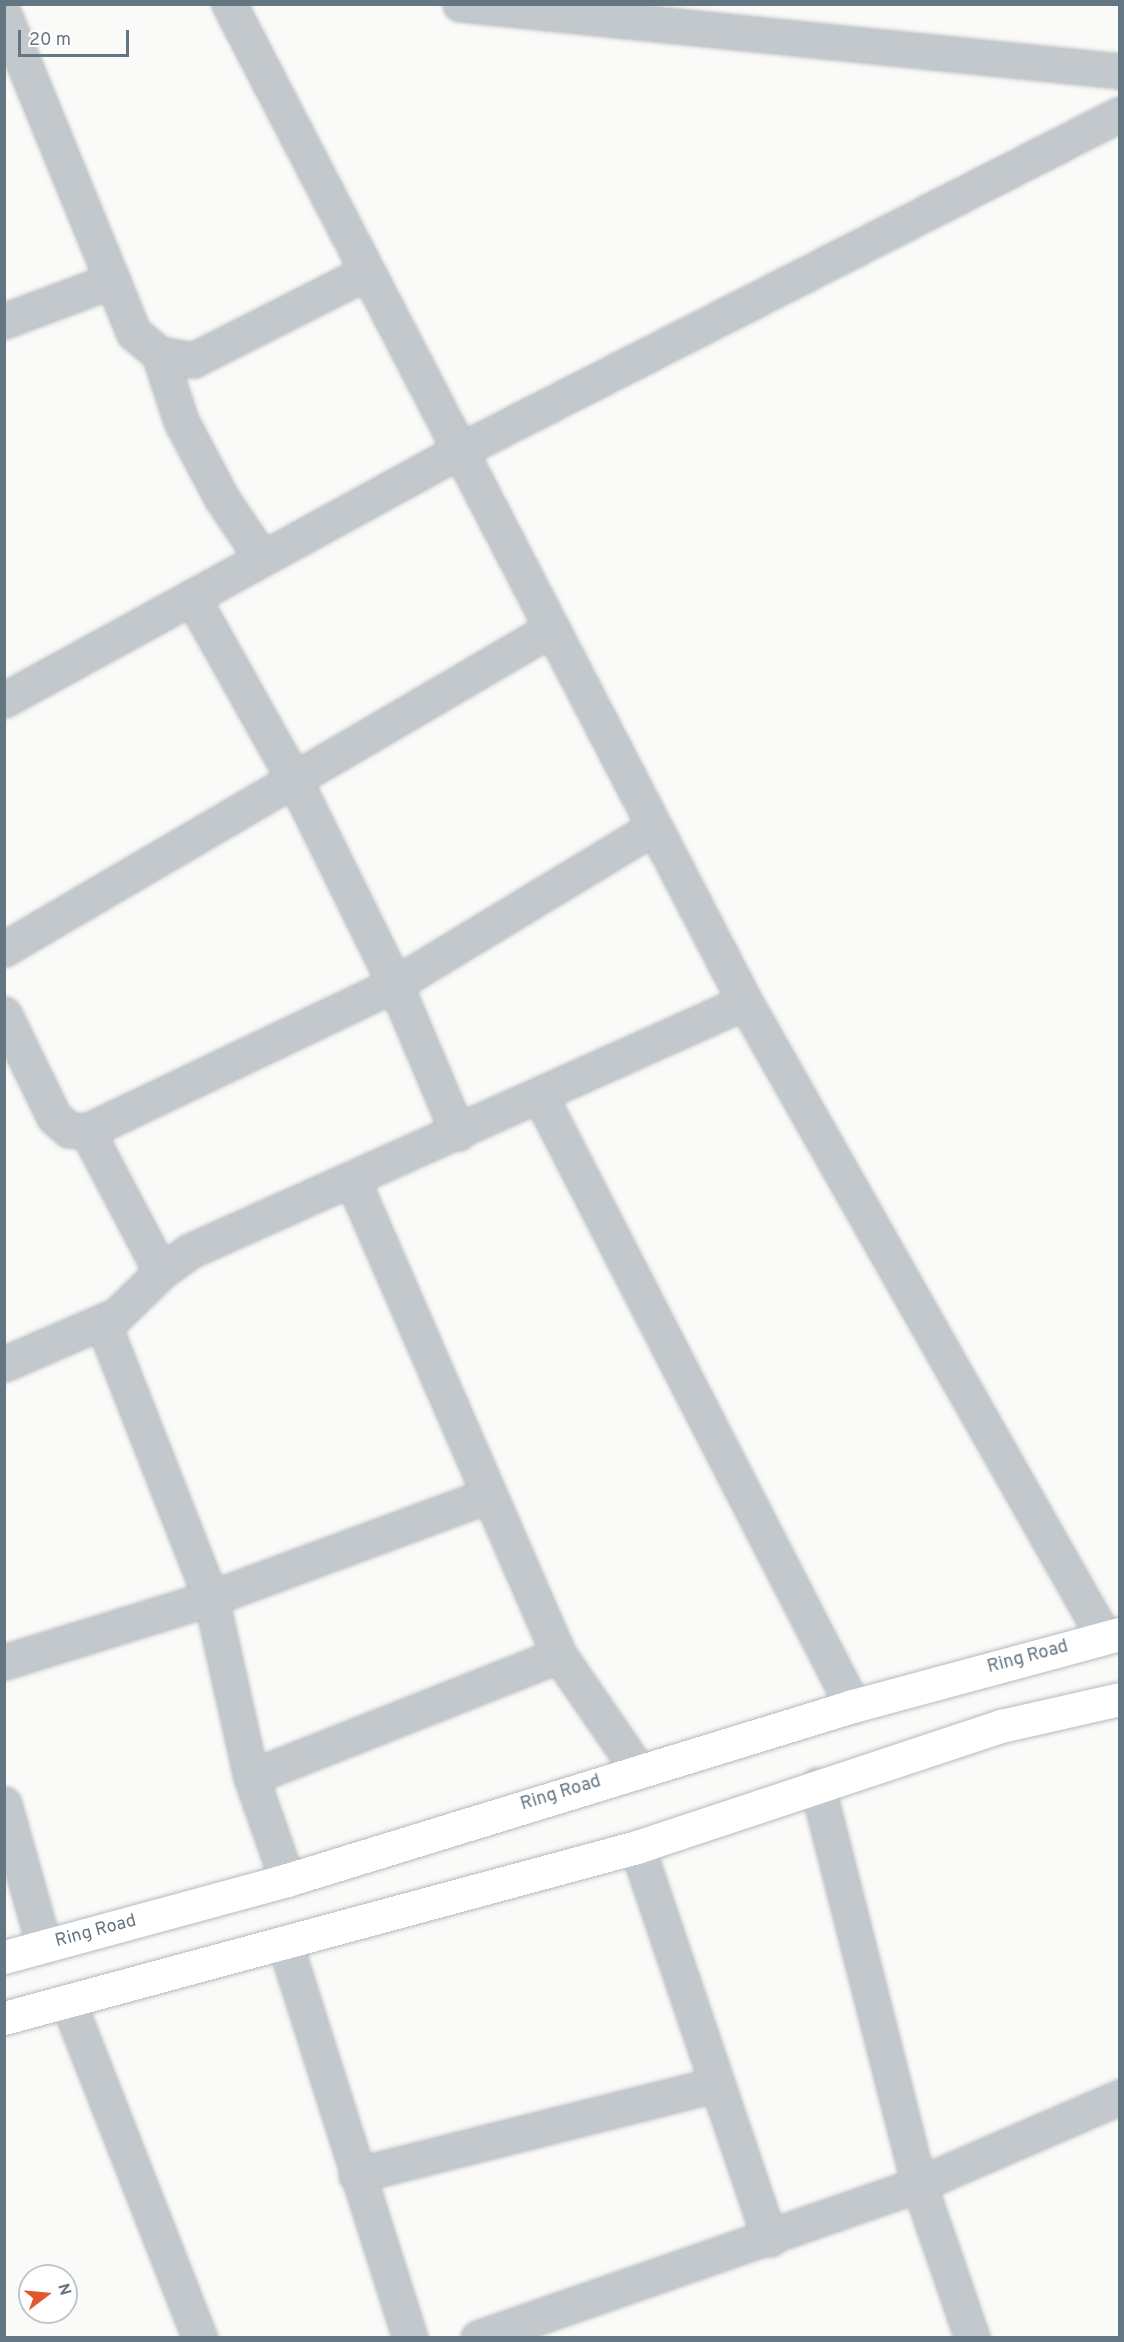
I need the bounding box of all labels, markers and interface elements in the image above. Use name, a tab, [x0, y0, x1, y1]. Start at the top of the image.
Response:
scale bar	[21, 18, 132, 56]
text: 20 m	[29, 29, 71, 52]
street label: Ring Road	[985, 1637, 1071, 1679]
street label: Ring Road	[518, 1772, 604, 1816]
street label: Ring Road	[53, 1911, 139, 1953]
north arrow	[18, 2264, 78, 2324]
text: N	[52, 2281, 75, 2298]

